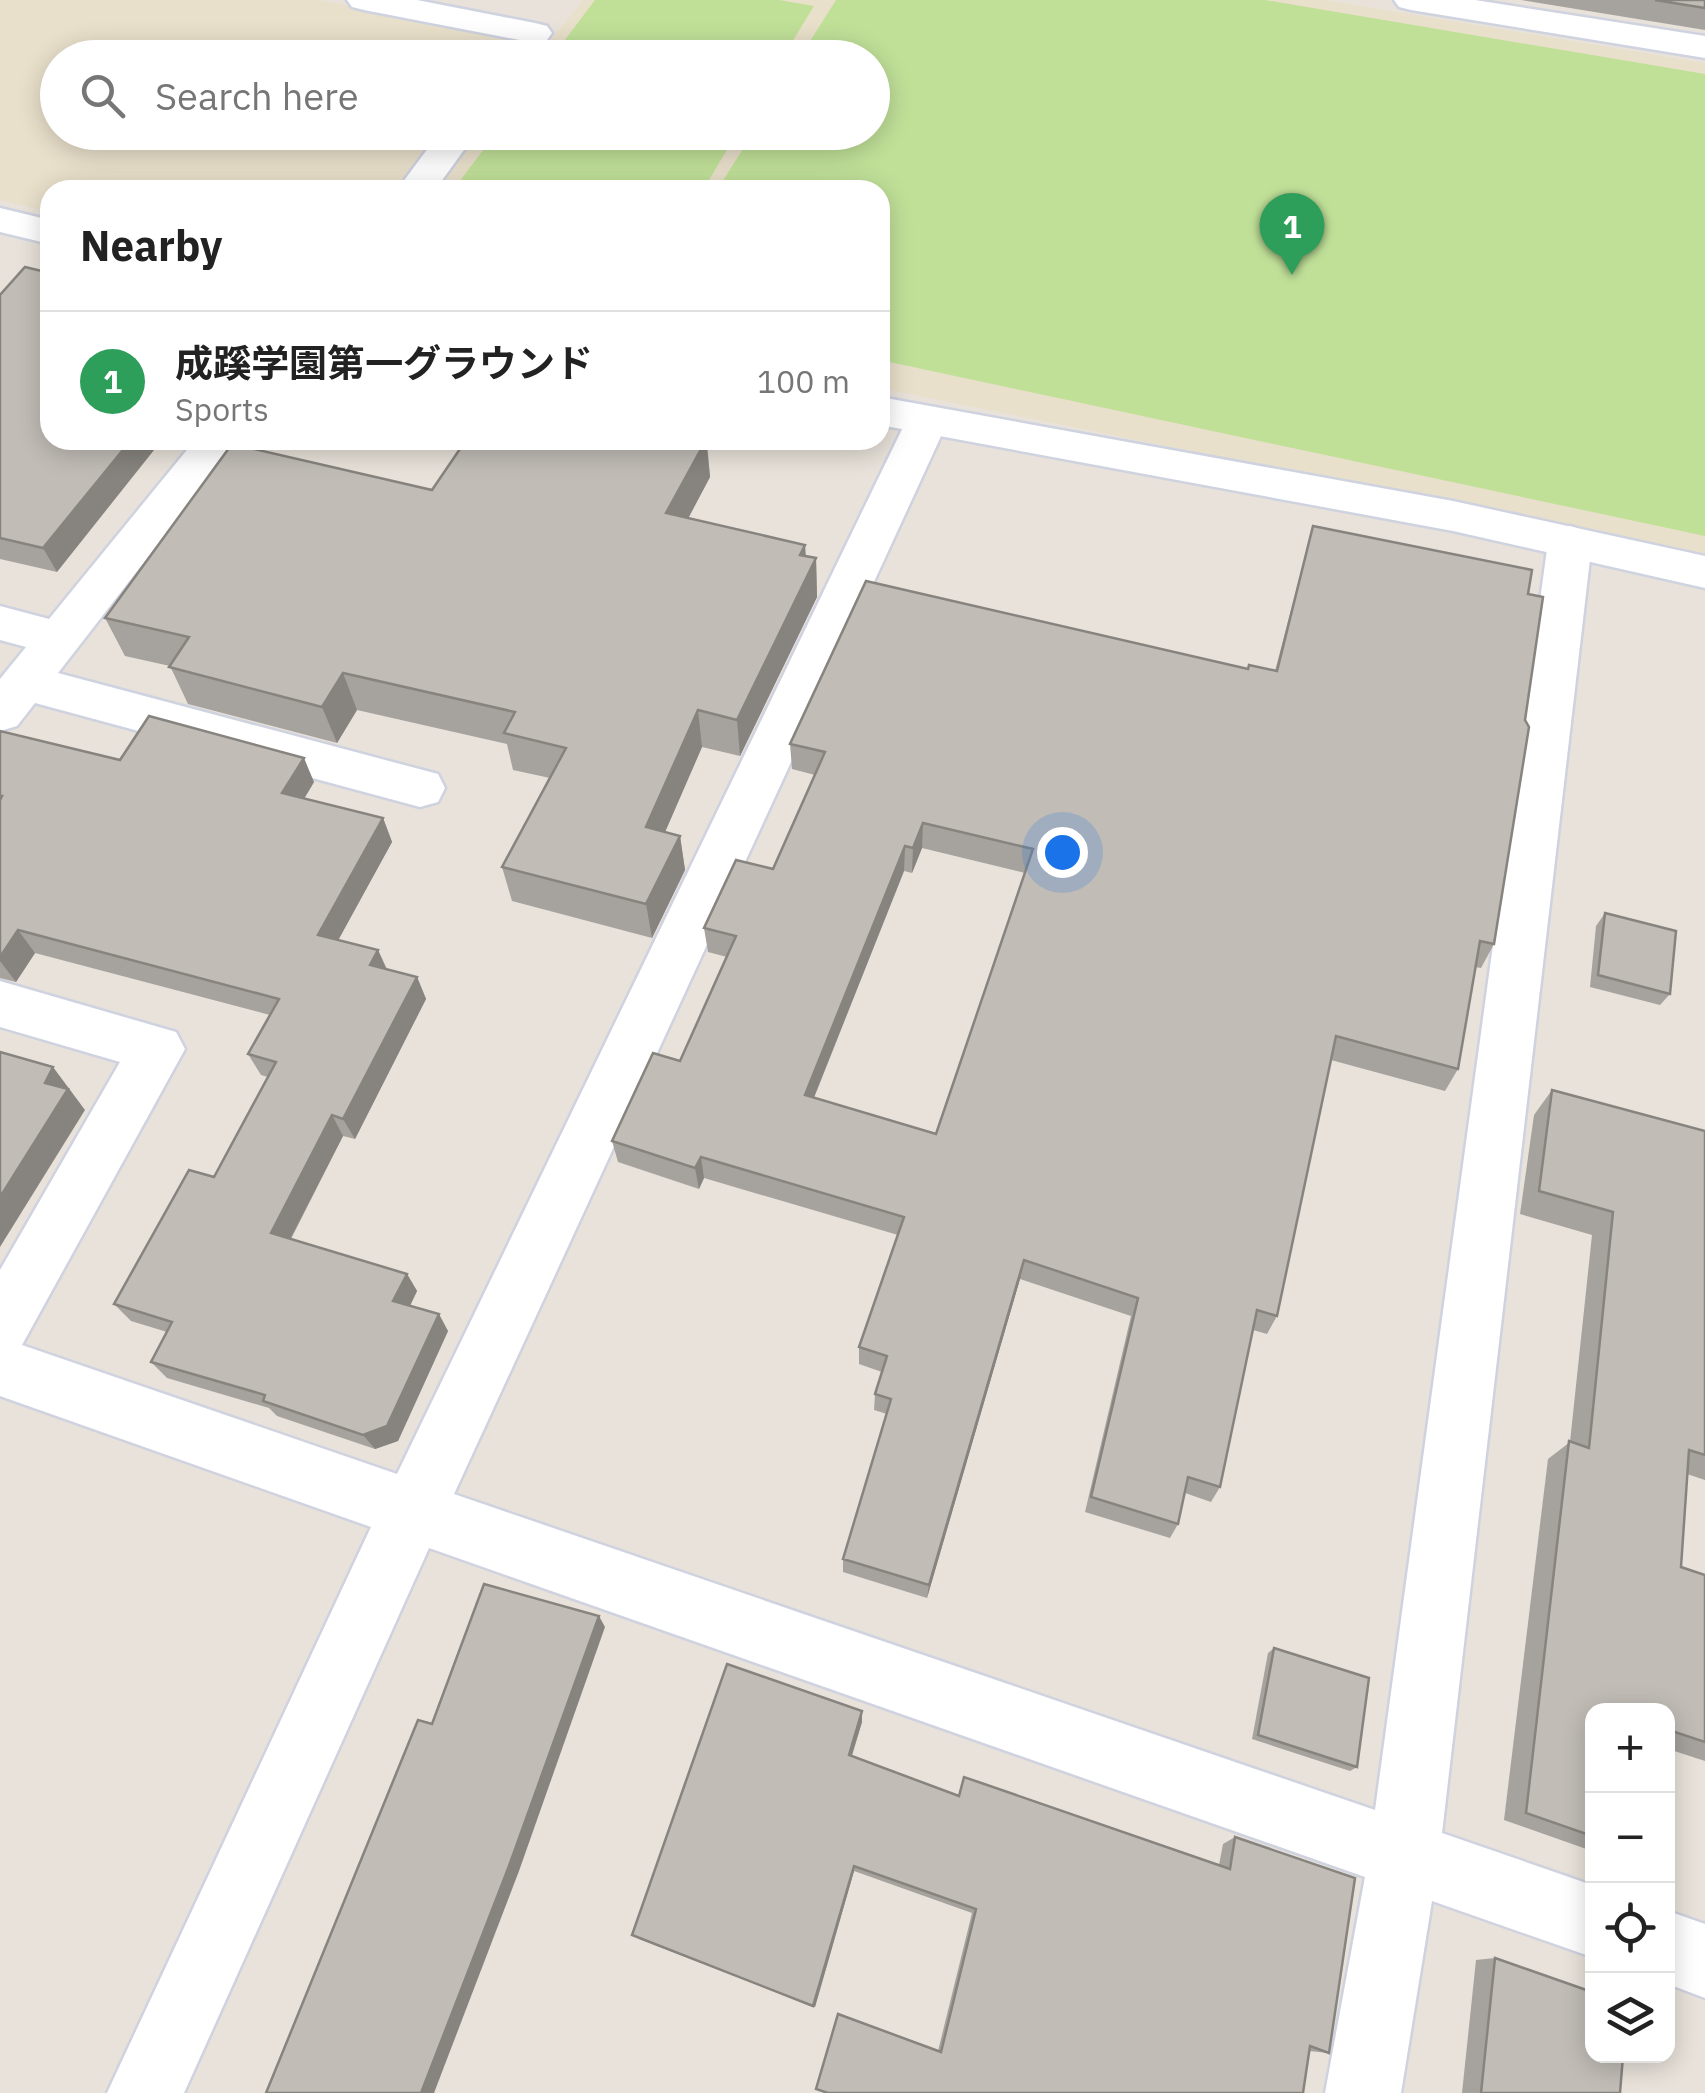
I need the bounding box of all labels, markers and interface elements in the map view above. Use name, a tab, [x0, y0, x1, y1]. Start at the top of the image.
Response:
search box	[40, 40, 890, 150]
icon: search	[75, 68, 130, 123]
text: Search here	[155, 71, 359, 120]
pin: 1	[1260, 192, 1324, 275]
text: Nearby	[80, 218, 222, 273]
text: 成蹊学園第一グラウンド	[175, 338, 593, 387]
text: 1	[103, 360, 122, 402]
text: 100 m	[757, 360, 850, 402]
text: Sports	[175, 388, 269, 430]
your location	[1037, 827, 1088, 878]
map controls	[1585, 1703, 1675, 2063]
button: +	[1585, 1703, 1675, 1793]
button: −	[1585, 1793, 1675, 1883]
button: locate	[1585, 1883, 1675, 1973]
button: layers	[1585, 1973, 1675, 2063]

